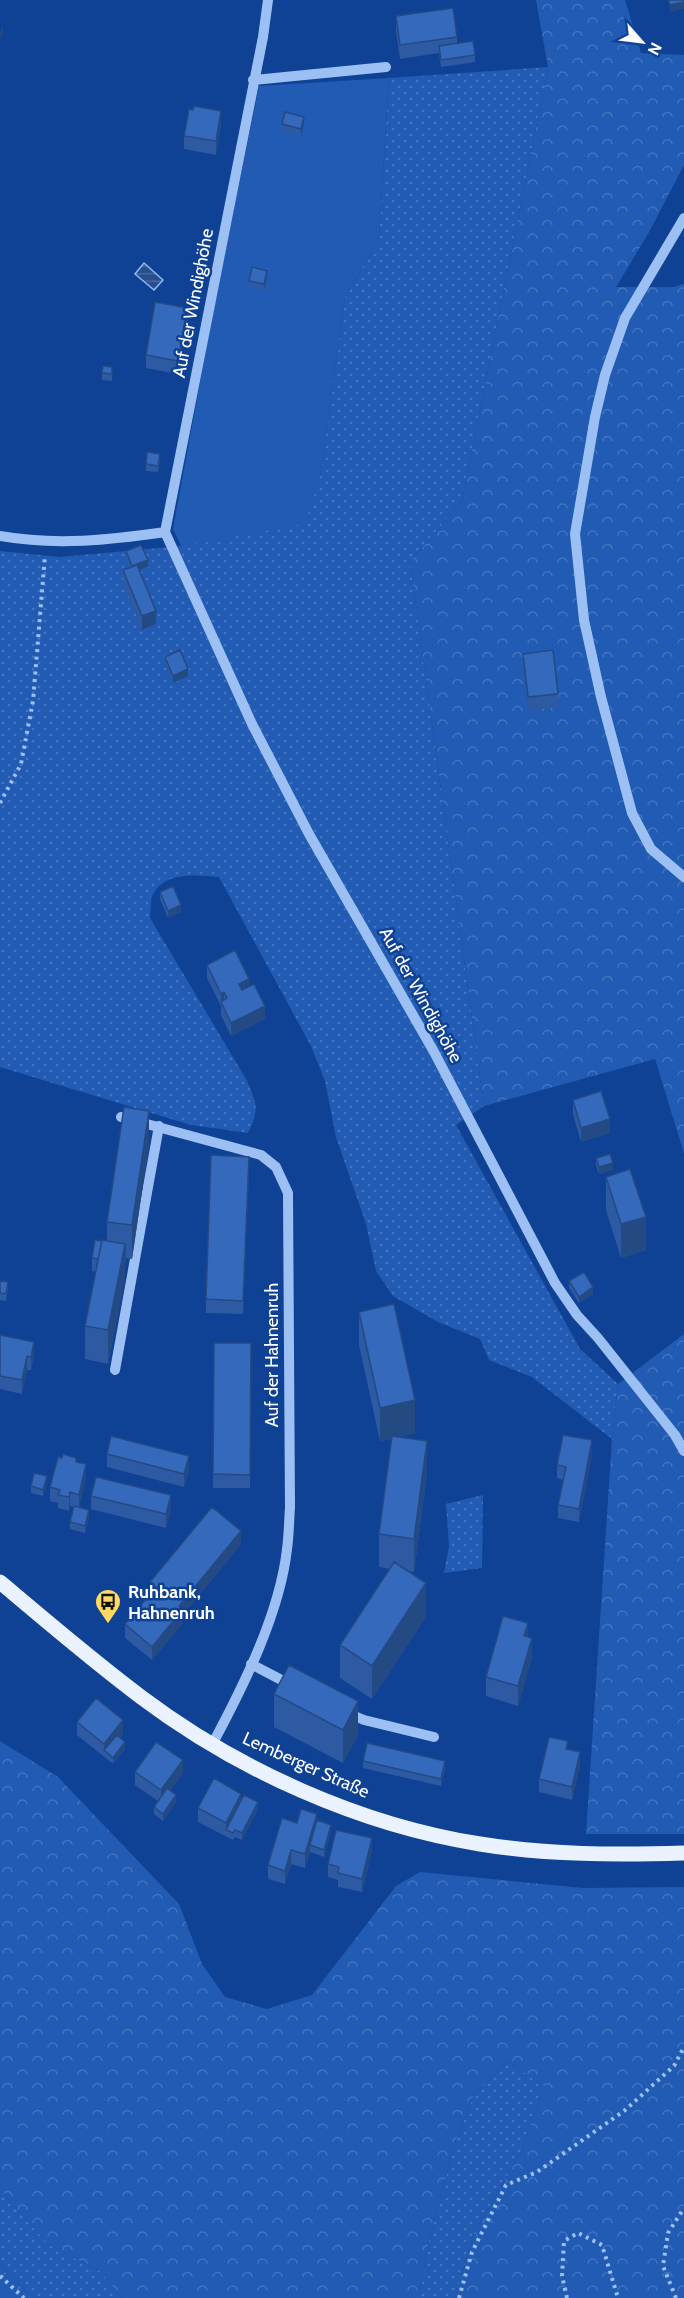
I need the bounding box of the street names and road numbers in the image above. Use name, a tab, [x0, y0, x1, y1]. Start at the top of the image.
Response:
street label: Auf der Windighöhe	[168, 227, 218, 379]
street label: Auf der Windighöhe	[375, 923, 467, 1067]
street label: Auf der Hahnenruh	[261, 1283, 283, 1427]
street label: Lemberger Straße	[239, 1727, 373, 1803]

